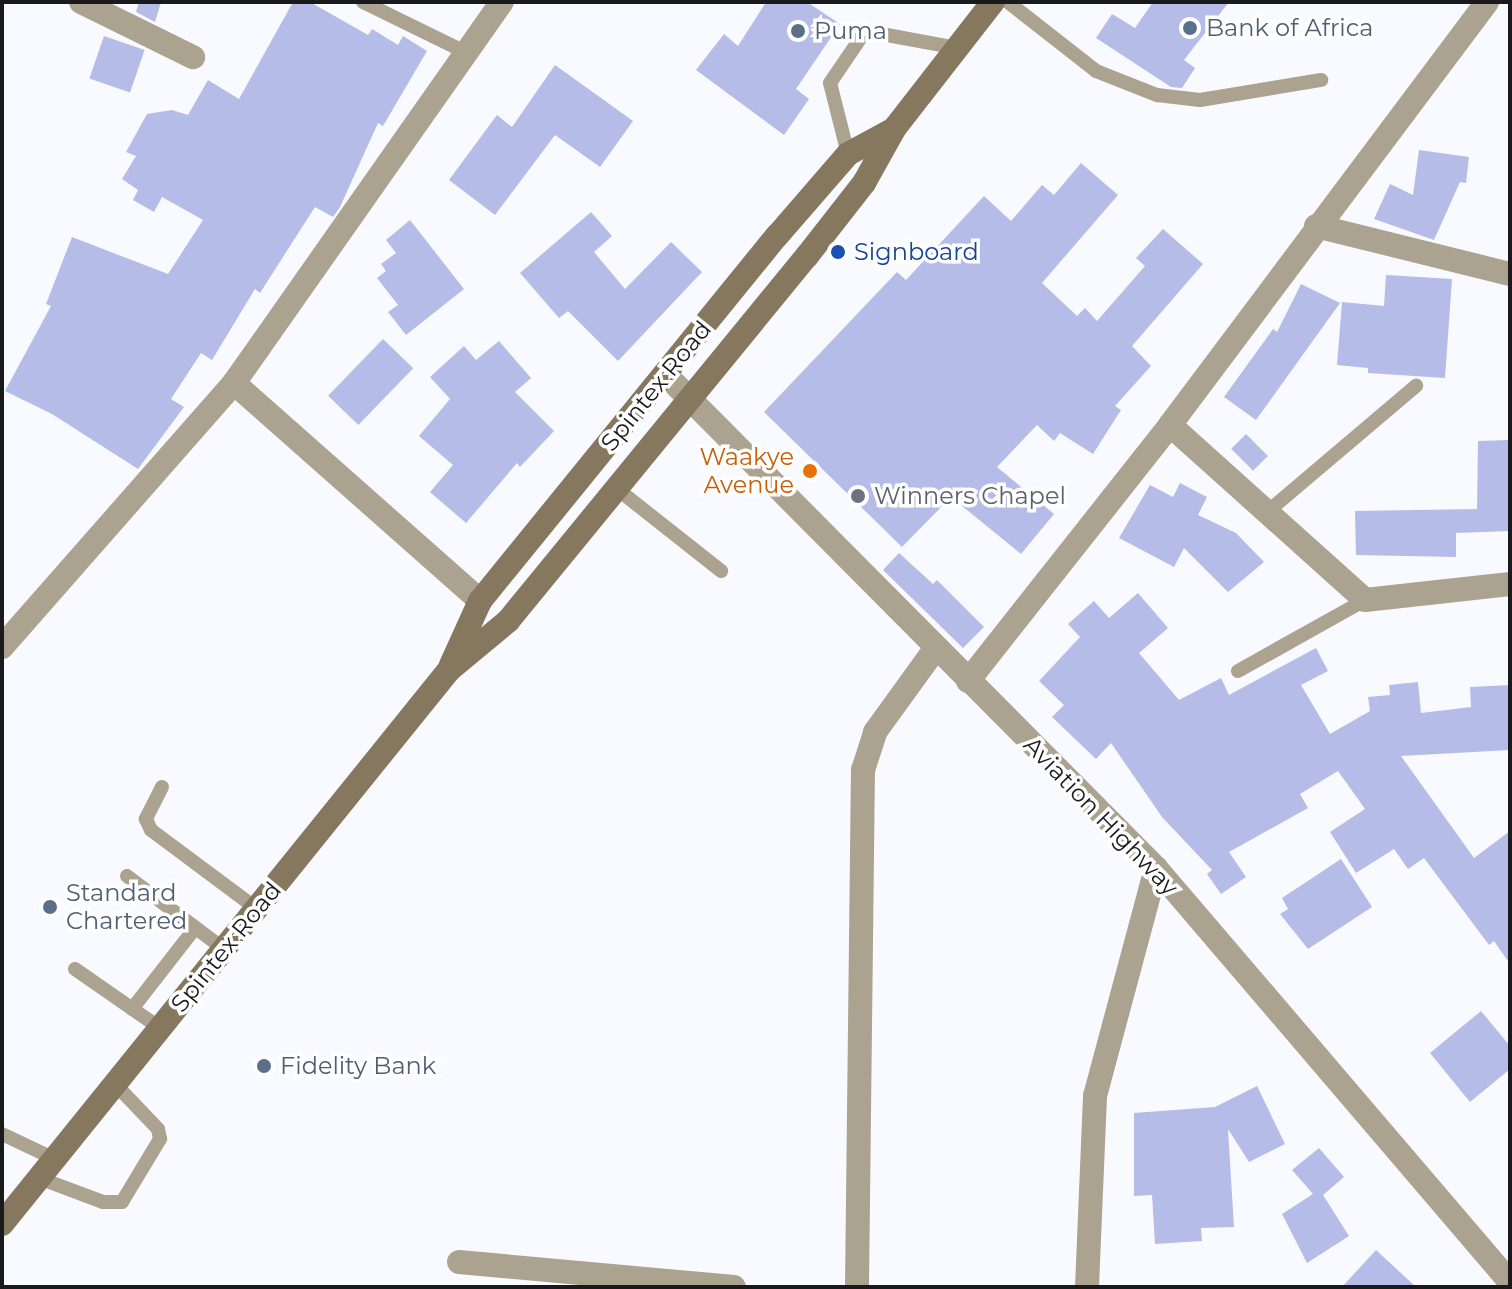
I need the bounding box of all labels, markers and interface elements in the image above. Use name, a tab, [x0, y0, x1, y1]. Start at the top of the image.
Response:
place label: Bank of Africa	[1206, 14, 1374, 42]
place label: Puma	[814, 17, 887, 45]
marker: Bank of Africa	[1181, 19, 1199, 37]
marker: Puma	[789, 22, 807, 40]
place label: Signboard	[854, 238, 979, 266]
marker: Signboard	[829, 243, 847, 261]
street label: Spintex Road	[595, 315, 717, 457]
place label: Waakye Avenue	[699, 443, 794, 499]
marker: Waakye Avenue	[801, 462, 819, 480]
place label: Winners Chapel	[874, 482, 1066, 510]
marker: Winners Chapel	[849, 487, 867, 505]
street label: Aviation Highway	[1018, 731, 1184, 901]
street label: Spintex Road	[165, 876, 287, 1018]
place label: Standard Chartered	[66, 879, 187, 935]
marker: Standard Chartered	[41, 898, 59, 916]
place label: Fidelity Bank	[280, 1052, 436, 1080]
marker: Fidelity Bank	[255, 1057, 273, 1075]

